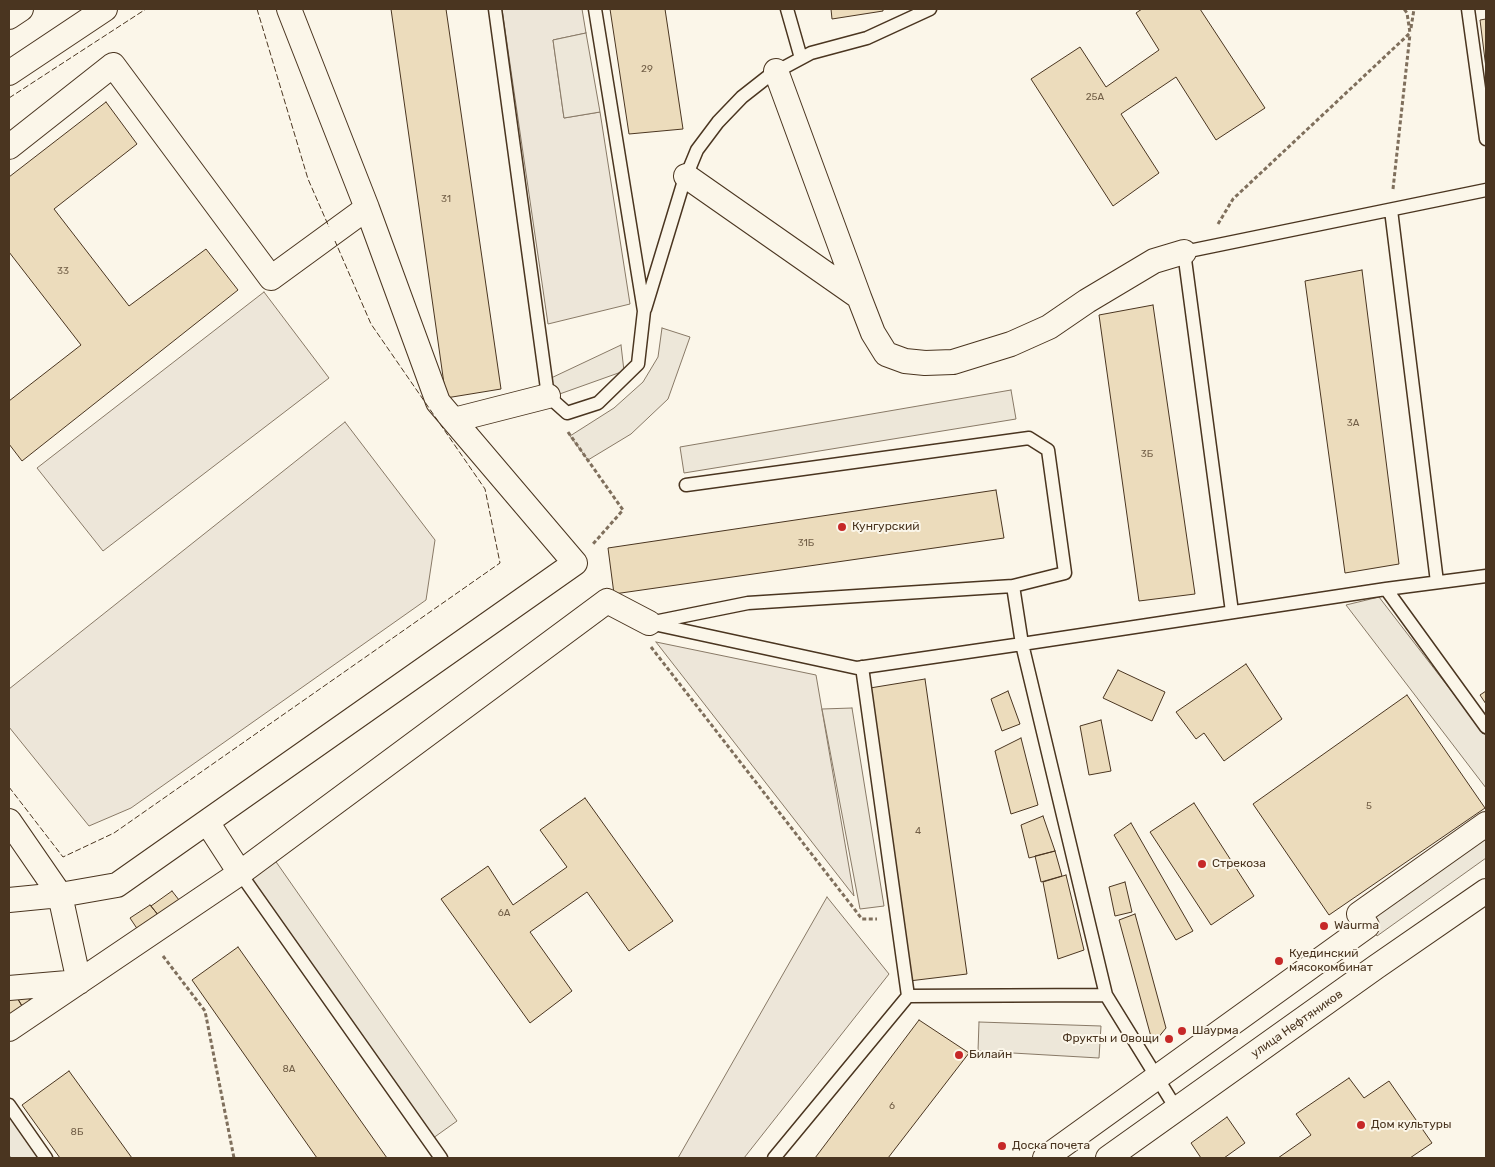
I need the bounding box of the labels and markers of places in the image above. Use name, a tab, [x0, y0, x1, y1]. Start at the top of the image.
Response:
place label: Кунгурский	[852, 520, 920, 534]
marker: Кунгурский	[836, 521, 848, 533]
place label: Стрекоза	[1212, 857, 1266, 871]
marker: Стрекоза	[1196, 858, 1208, 870]
place label: Waurma	[1334, 919, 1379, 933]
marker: Waurma	[1318, 920, 1330, 932]
place label: Куединский мясокомбинат	[1289, 947, 1373, 975]
marker: Куединский мясокомбинат	[1273, 955, 1285, 967]
place label: Шаурма	[1192, 1024, 1239, 1038]
marker: Шаурма	[1176, 1025, 1188, 1037]
place label: Фрукты и Овощи	[1062, 1032, 1159, 1046]
marker: Фрукты и Овощи	[1163, 1033, 1175, 1045]
place label: Билайн	[969, 1048, 1012, 1062]
marker: Билайн	[953, 1049, 965, 1061]
place label: Дом культуры	[1371, 1118, 1451, 1132]
marker: Дом культуры	[1355, 1119, 1367, 1131]
place label: Доска почета	[1012, 1139, 1090, 1153]
marker: Доска почета	[996, 1140, 1008, 1152]

